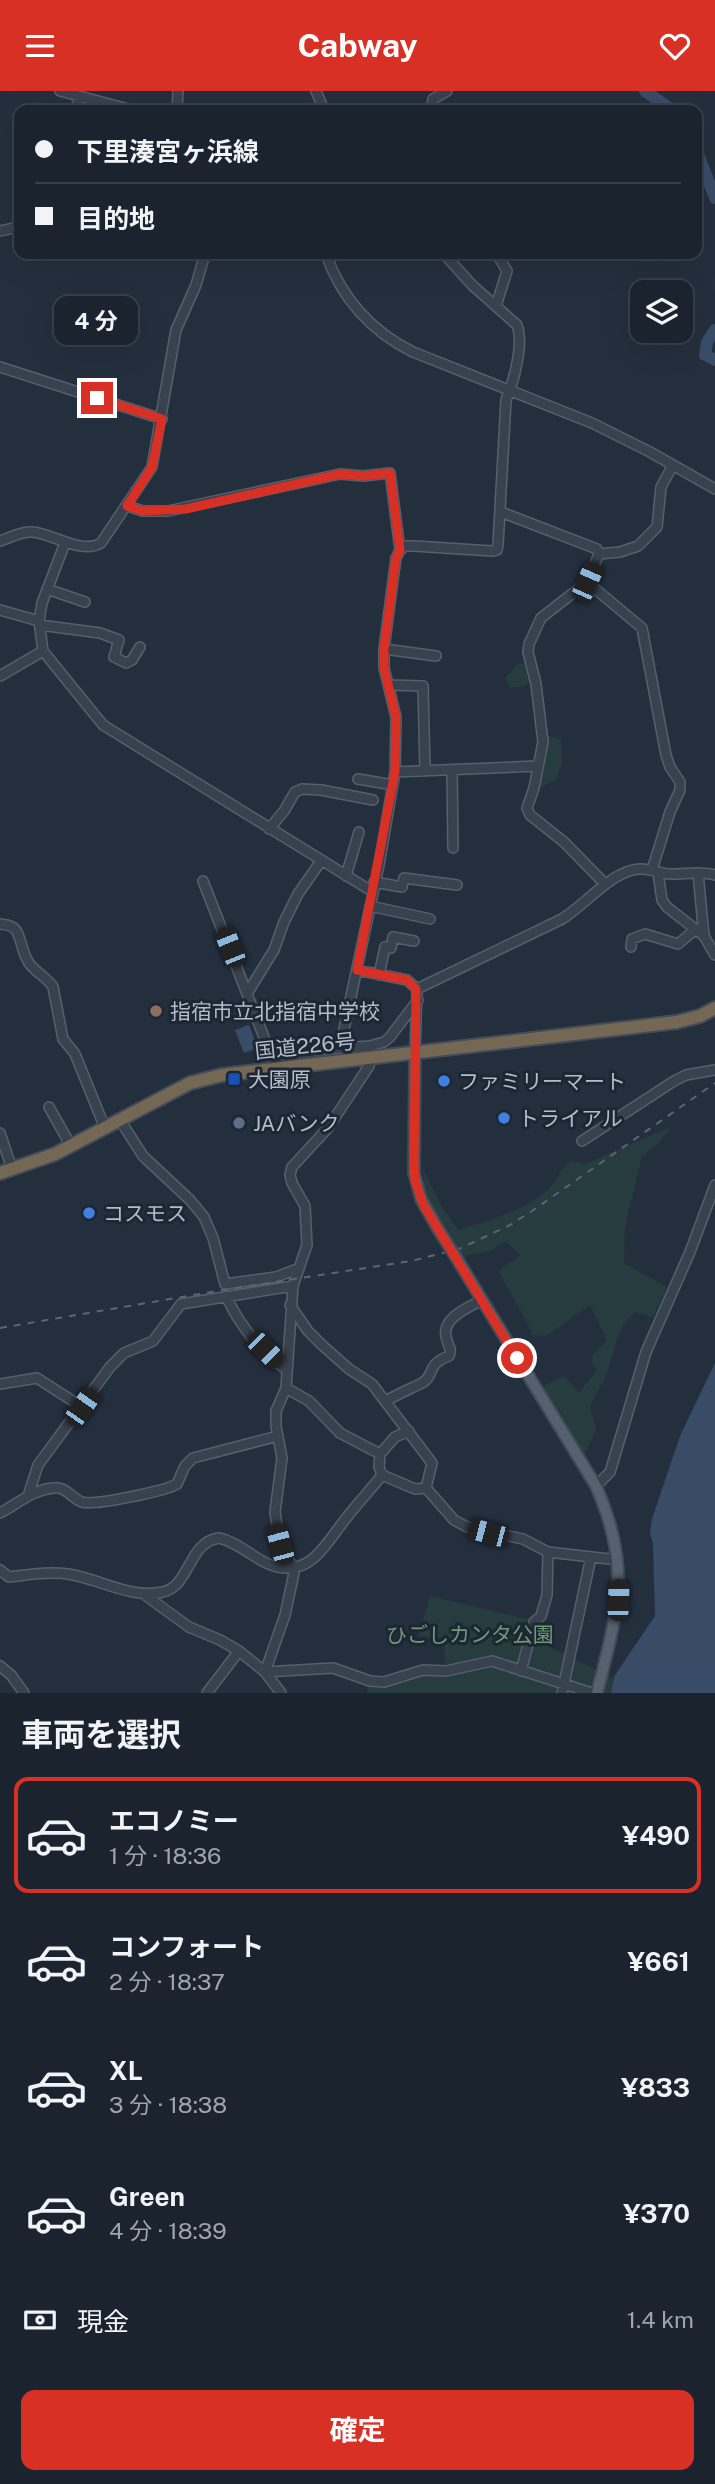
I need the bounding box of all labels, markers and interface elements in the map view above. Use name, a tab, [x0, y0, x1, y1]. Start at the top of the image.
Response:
icon: menu	[21, 27, 59, 65]
text: Cabway	[298, 27, 417, 64]
icon: heart	[656, 27, 694, 65]
text: 下里湊宮ヶ浜線	[77, 136, 259, 167]
text: 目的地	[77, 203, 155, 234]
map controls	[630, 280, 693, 343]
button: layers	[630, 280, 693, 343]
callout: 4 分	[55, 296, 139, 345]
text: 4 分	[74, 307, 118, 334]
route end	[81, 382, 113, 414]
car	[569, 559, 606, 605]
car	[213, 924, 248, 970]
place label: 指宿市立北指宿中学校	[170, 999, 380, 1024]
marker: 指宿市立北指宿中学校	[148, 1003, 164, 1019]
street label: 国道226号	[253, 1028, 357, 1064]
place label: 大園原	[248, 1067, 311, 1092]
place label: ファミリーマート	[458, 1069, 626, 1094]
marker: 大園原	[226, 1071, 242, 1087]
marker: ファミリーマート	[436, 1073, 452, 1089]
place label: トライアル	[518, 1106, 623, 1131]
marker: トライアル	[496, 1110, 512, 1126]
place label: JAバンク	[253, 1111, 339, 1136]
marker: JAバンク	[231, 1115, 247, 1131]
place label: コスモス	[103, 1201, 187, 1226]
marker: コスモス	[81, 1205, 97, 1221]
car	[243, 1328, 288, 1372]
route start	[501, 1342, 533, 1374]
car	[62, 1384, 103, 1430]
car	[465, 1517, 512, 1549]
car	[265, 1521, 296, 1567]
car	[607, 1579, 630, 1621]
park label: ひごしカンタ公園	[386, 1622, 554, 1647]
text: 車両を選択	[21, 1716, 181, 1753]
icon: car	[25, 1804, 88, 1867]
text: エコノミー	[109, 1805, 239, 1836]
text: ¥490	[622, 1820, 690, 1851]
text: 1 分 · 18:36	[109, 1842, 221, 1869]
icon: car	[25, 1930, 88, 1993]
text: コンフォート	[109, 1931, 264, 1962]
text: ¥661	[627, 1946, 690, 1977]
text: 2 分 · 18:37	[109, 1968, 225, 1995]
text: XL	[109, 2055, 143, 2086]
icon: car	[25, 2056, 88, 2119]
text: ¥833	[621, 2072, 690, 2103]
text: 3 分 · 18:38	[109, 2091, 227, 2118]
text: Green	[109, 2181, 185, 2212]
icon: car	[25, 2182, 88, 2245]
text: ¥370	[623, 2198, 690, 2229]
text: 4 分 · 18:39	[109, 2217, 227, 2244]
icon: cash	[21, 2301, 59, 2339]
text: 現金	[77, 2306, 129, 2337]
text: 1.4 km	[627, 2306, 694, 2333]
button: 確定	[21, 2390, 694, 2470]

